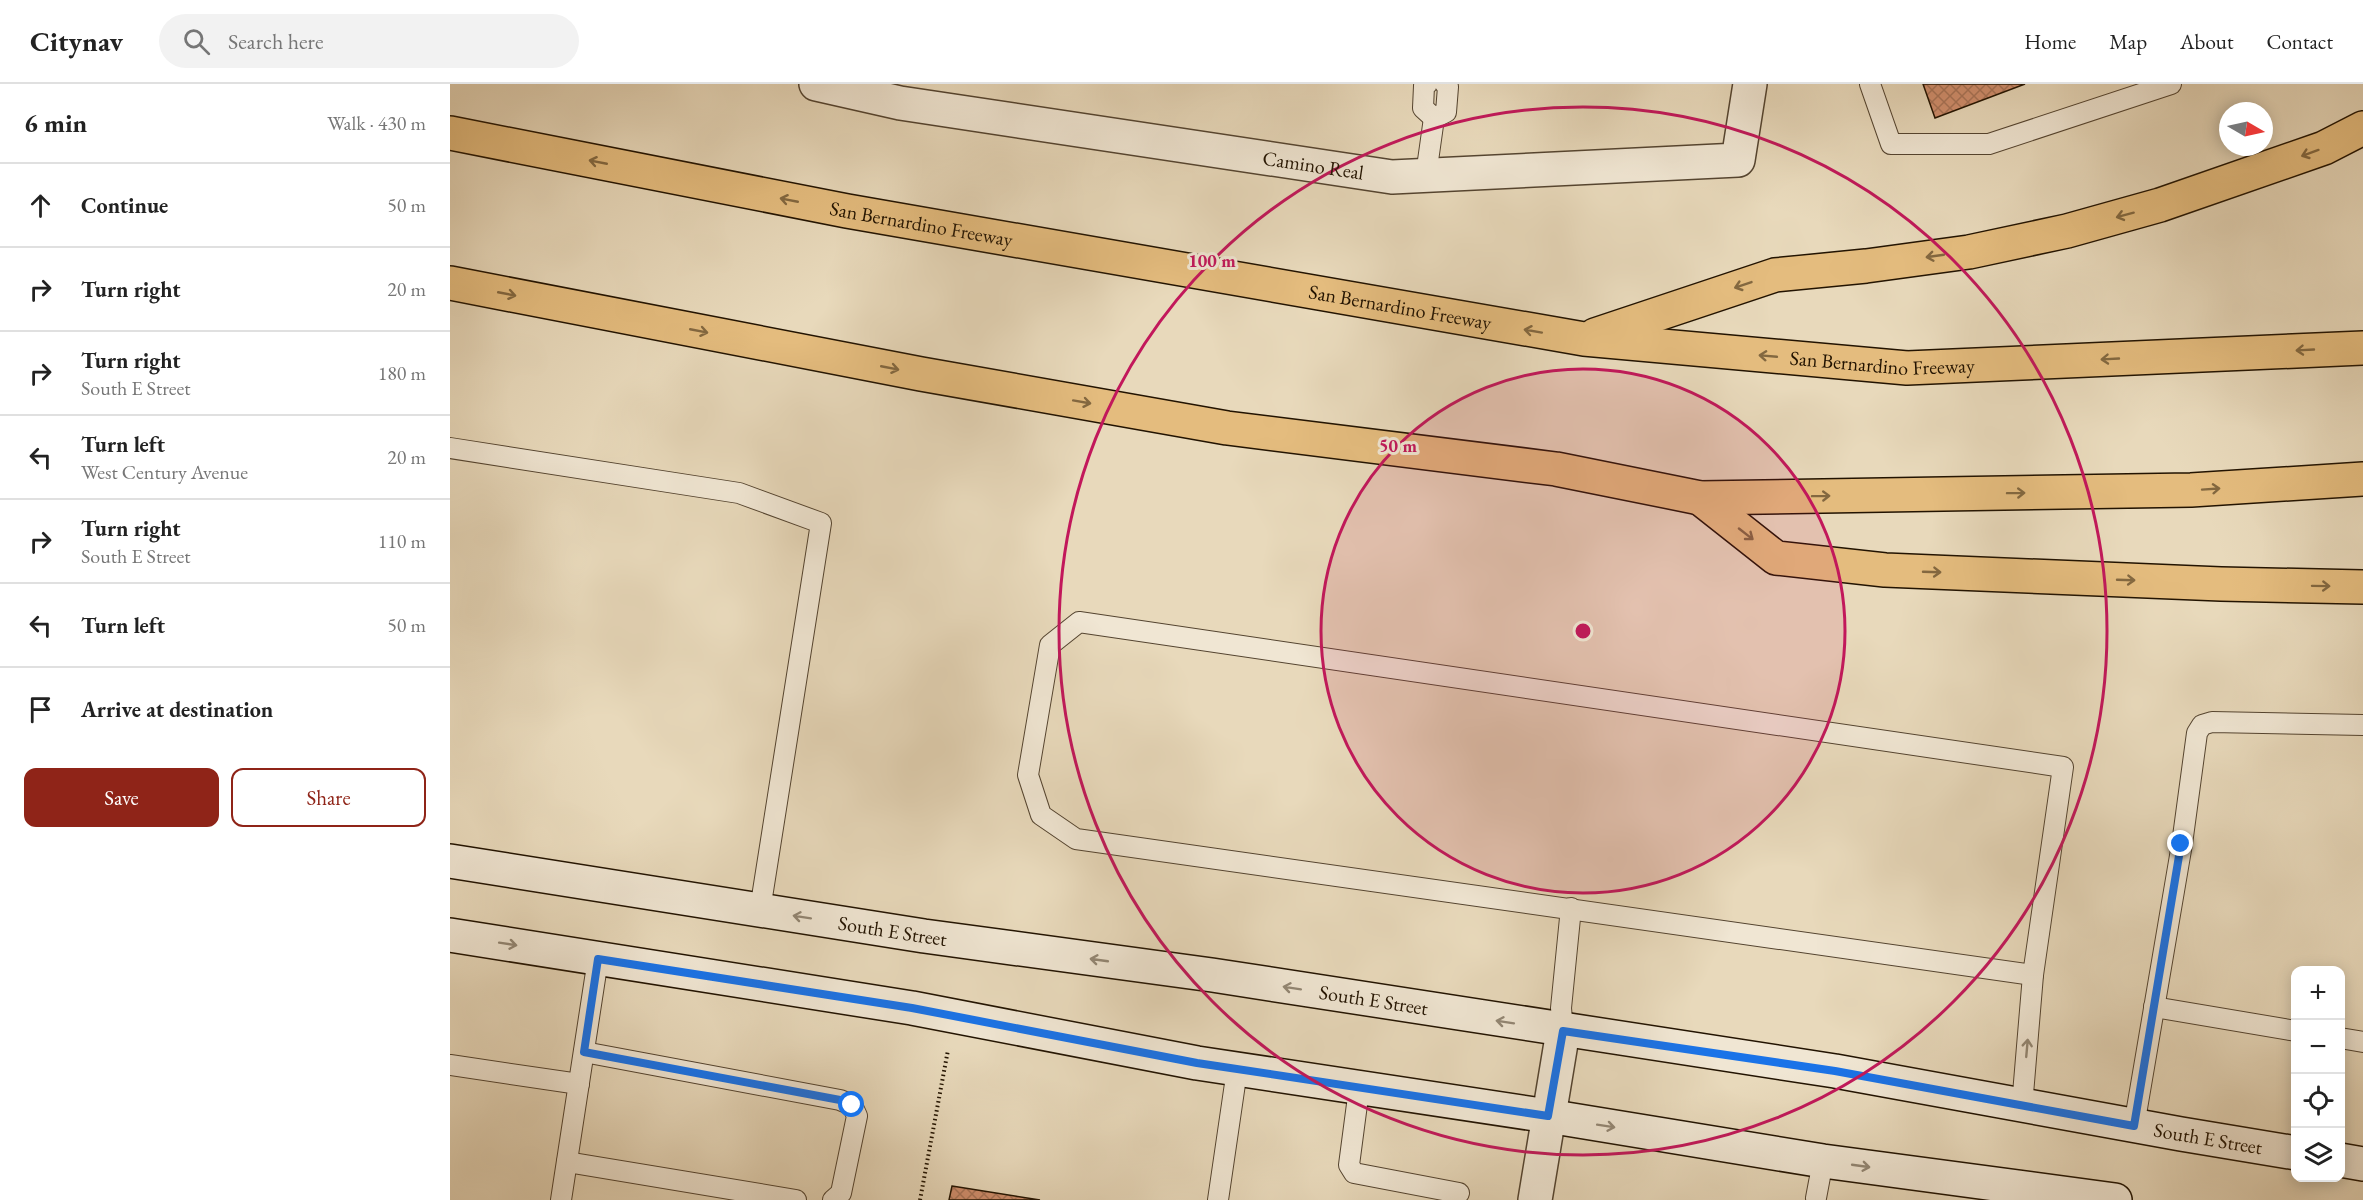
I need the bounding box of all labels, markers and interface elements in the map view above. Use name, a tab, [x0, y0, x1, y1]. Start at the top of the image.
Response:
search box	[159, 14, 579, 68]
text: Citynav	[30, 23, 123, 59]
icon: search	[180, 25, 213, 58]
text: Search here	[228, 27, 324, 56]
text: Home	[2024, 28, 2076, 55]
text: Map	[2109, 28, 2147, 55]
text: About	[2180, 28, 2233, 55]
text: Contact	[2266, 28, 2333, 55]
north arrow	[2219, 102, 2273, 156]
text: 6 min	[24, 106, 87, 140]
text: Walk · 430 m	[327, 110, 426, 136]
street label: Camino Real	[1261, 145, 1366, 186]
one-way arrow	[2301, 148, 2320, 159]
one-way arrow	[589, 156, 608, 167]
icon: ahead	[24, 189, 57, 222]
text: Continue	[81, 191, 168, 220]
text: 50 m	[387, 192, 426, 218]
one-way arrow	[780, 194, 800, 205]
street label: San Bernardino Freeway	[828, 195, 1015, 253]
one-way arrow	[2116, 210, 2135, 221]
text: 100 m	[1188, 249, 1236, 272]
one-way arrow	[1925, 251, 1945, 262]
icon: right	[24, 273, 57, 306]
text: Turn right	[81, 275, 180, 304]
text: 20 m	[387, 276, 426, 302]
street label: San Bernardino Freeway	[1307, 278, 1494, 336]
one-way arrow	[1734, 281, 1753, 292]
one-way arrow	[497, 289, 517, 300]
one-way arrow	[1524, 325, 1543, 336]
one-way arrow	[689, 326, 708, 337]
street label: San Bernardino Freeway	[1789, 345, 1975, 381]
one-way arrow	[2295, 345, 2315, 356]
text: Turn right	[81, 346, 180, 375]
one-way arrow	[1759, 350, 1779, 361]
one-way arrow	[2100, 353, 2120, 364]
icon: right	[24, 357, 57, 390]
text: 180 m	[378, 360, 426, 386]
one-way arrow	[880, 363, 900, 374]
text: South E Street	[81, 375, 191, 401]
one-way arrow	[1072, 397, 1092, 408]
text: Turn left	[81, 430, 165, 459]
text: 50 m	[1379, 434, 1417, 457]
icon: left	[24, 441, 57, 474]
text: 20 m	[387, 444, 426, 470]
text: West Century Avenue	[81, 459, 248, 485]
one-way arrow	[2201, 483, 2221, 494]
one-way arrow	[2006, 487, 2026, 499]
one-way arrow	[1811, 490, 1831, 502]
text: Turn right	[81, 514, 180, 543]
icon: right	[24, 525, 57, 558]
text: 110 m	[378, 528, 426, 554]
one-way arrow	[1737, 528, 1753, 541]
text: South E Street	[81, 543, 191, 569]
one-way arrow	[1921, 567, 1941, 578]
one-way arrow	[2116, 575, 2136, 586]
one-way arrow	[2311, 581, 2331, 592]
icon: left	[24, 609, 57, 642]
text: Turn left	[81, 611, 165, 640]
text: 50 m	[387, 612, 426, 638]
centre of rings	[1573, 621, 1593, 641]
icon: arrive	[24, 693, 57, 726]
text: Arrive at destination	[81, 695, 273, 724]
button: Save	[24, 768, 219, 827]
button: Share	[231, 768, 426, 827]
route end	[2167, 830, 2193, 856]
street label: South E Street	[836, 910, 949, 952]
one-way arrow	[793, 911, 812, 922]
one-way arrow	[497, 939, 517, 950]
one-way arrow	[1090, 954, 1109, 965]
map controls	[2291, 966, 2345, 1182]
button: +	[2291, 966, 2345, 1020]
street label: South E Street	[1317, 979, 1430, 1021]
one-way arrow	[1282, 982, 1302, 993]
one-way arrow	[1496, 1016, 1516, 1027]
button: −	[2291, 1020, 2345, 1074]
one-way arrow	[2022, 1038, 2033, 1058]
button: locate	[2291, 1074, 2345, 1128]
route start	[838, 1091, 864, 1117]
street label: South E Street	[2152, 1116, 2265, 1160]
one-way arrow	[1596, 1120, 1615, 1131]
button: layers	[2291, 1128, 2345, 1182]
one-way arrow	[1850, 1161, 1870, 1172]

